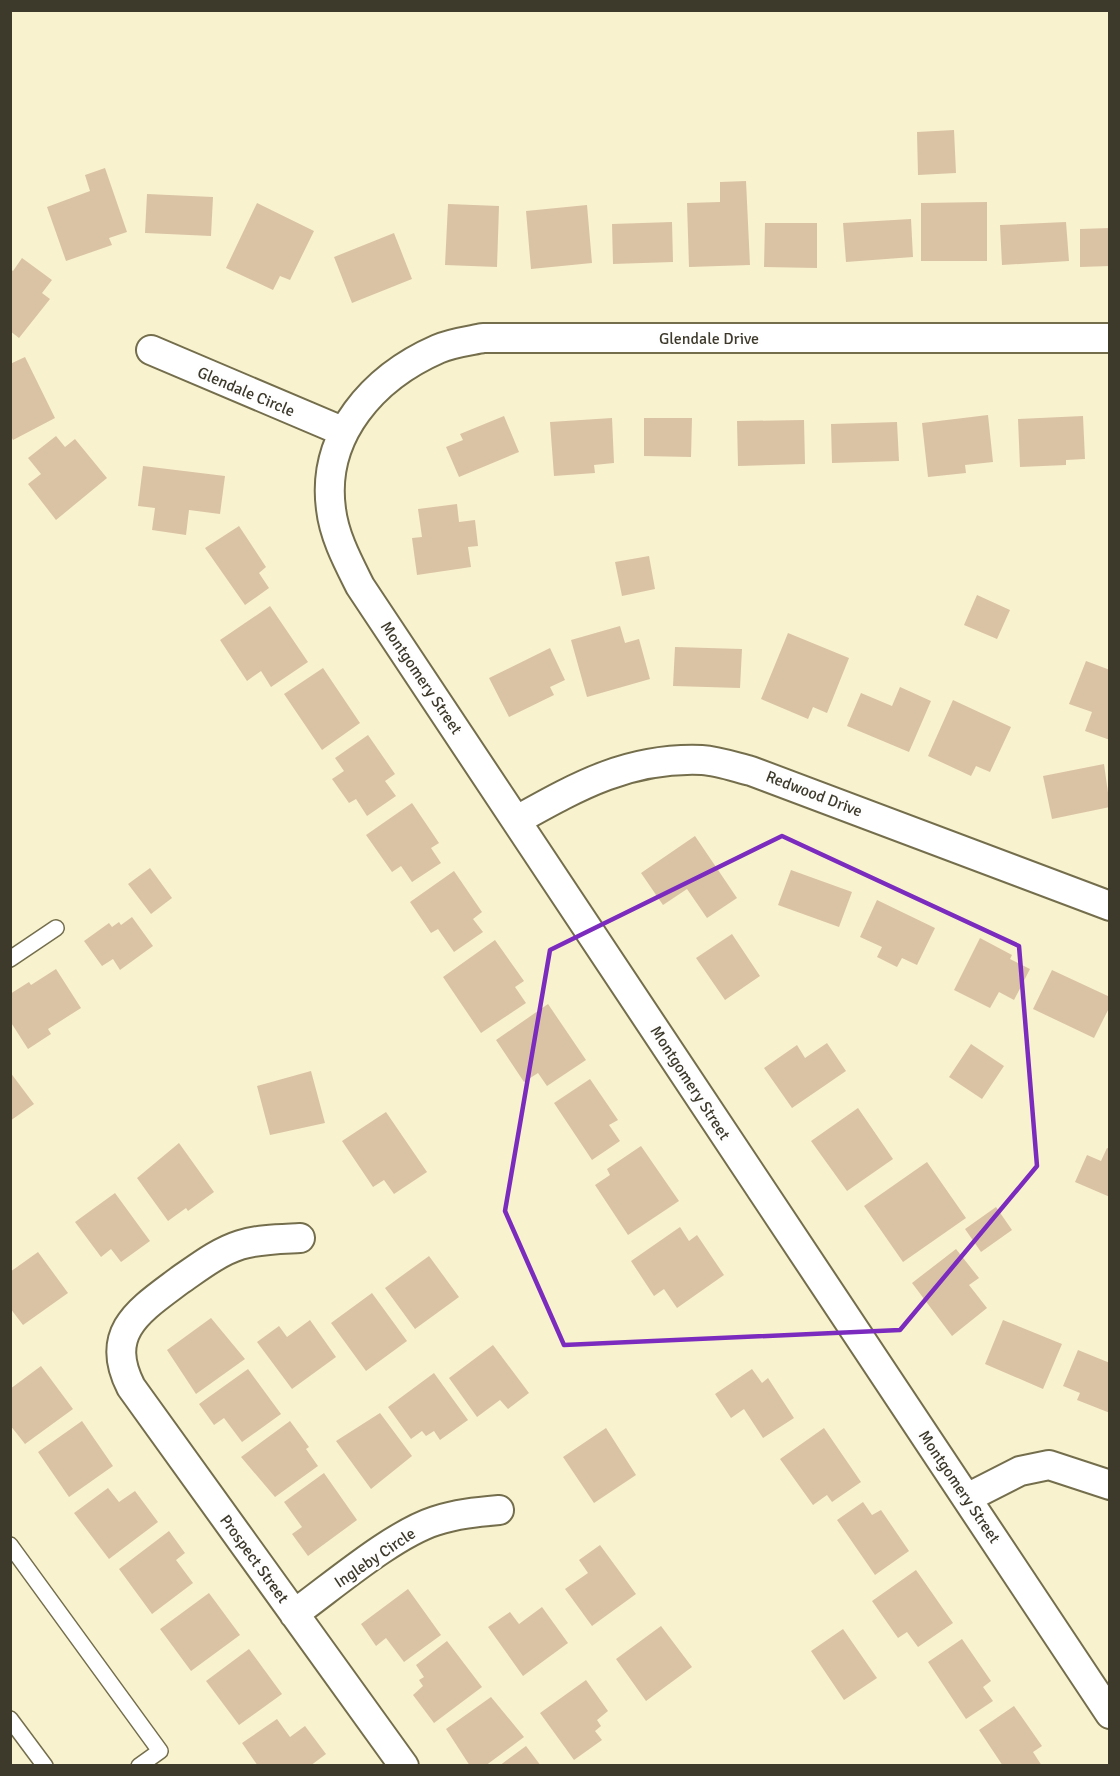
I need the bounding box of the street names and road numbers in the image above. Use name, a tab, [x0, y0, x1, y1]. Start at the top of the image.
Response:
street label: Glendale Drive	[659, 329, 759, 349]
street label: Glendale Circle	[194, 362, 298, 422]
street label: Montgomery Street	[376, 618, 466, 739]
street label: Redwood Drive	[763, 766, 865, 822]
street label: Montgomery Street	[646, 1022, 735, 1144]
street label: Montgomery Street	[914, 1427, 1004, 1548]
street label: Prospect Street	[215, 1511, 293, 1607]
street label: Ingleby Circle	[331, 1524, 419, 1592]

